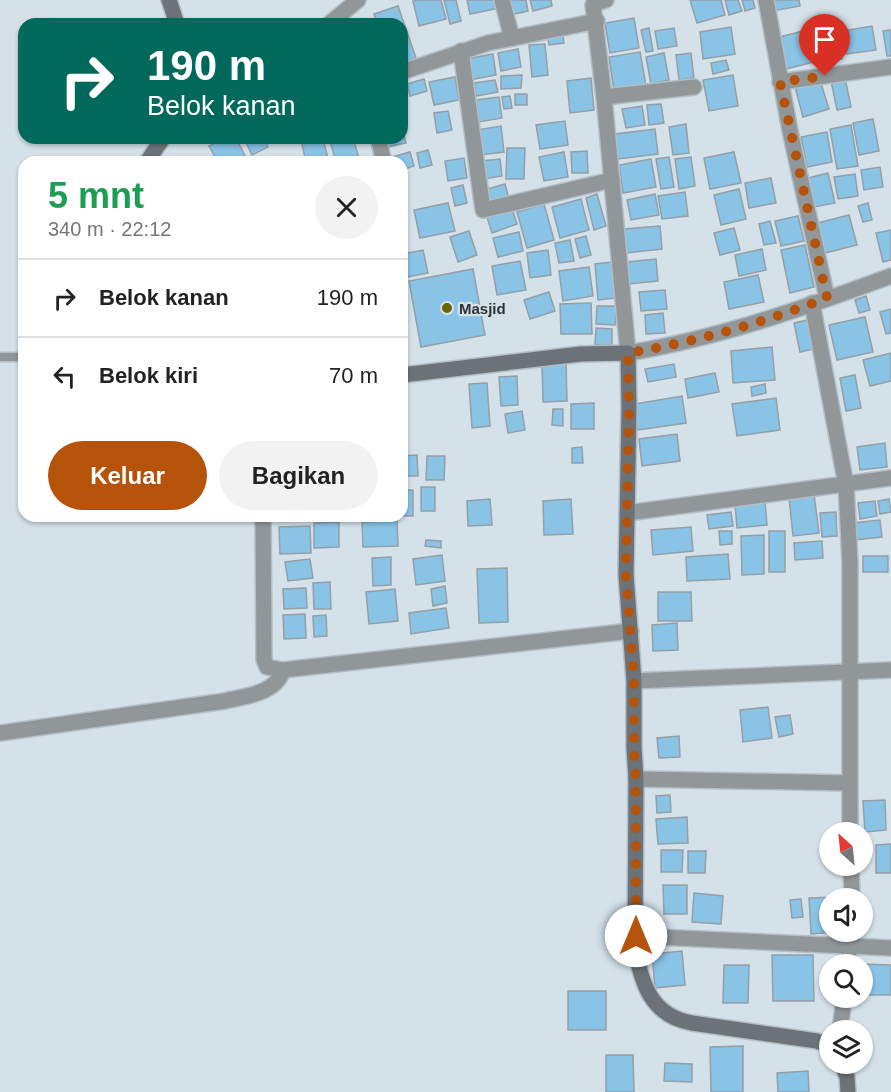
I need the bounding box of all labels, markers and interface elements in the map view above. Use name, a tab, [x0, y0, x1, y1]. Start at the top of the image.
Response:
pin	[799, 14, 850, 76]
icon: arrive	[808, 23, 841, 56]
icon: right	[48, 42, 126, 120]
text: 190 m	[147, 42, 266, 89]
text: Belok kanan	[147, 91, 296, 121]
text: 5 mnt	[48, 175, 144, 216]
button: close	[315, 176, 378, 239]
text: 340 m · 22:12	[48, 218, 171, 240]
icon: right	[48, 282, 81, 315]
text: Belok kanan	[99, 285, 229, 310]
text: 190 m	[317, 285, 378, 310]
place label: Masjid	[459, 300, 506, 317]
marker: Masjid	[440, 301, 454, 315]
icon: left	[48, 360, 81, 393]
text: Belok kiri	[99, 363, 198, 388]
text: 70 m	[329, 363, 378, 388]
button: Keluar	[48, 441, 207, 510]
button: Bagikan	[219, 441, 378, 510]
north arrow	[819, 822, 873, 876]
map controls	[819, 822, 873, 1074]
button: sound	[819, 888, 873, 942]
position arrow	[604, 904, 668, 968]
button: search	[819, 954, 873, 1008]
button: layers	[819, 1020, 873, 1074]

